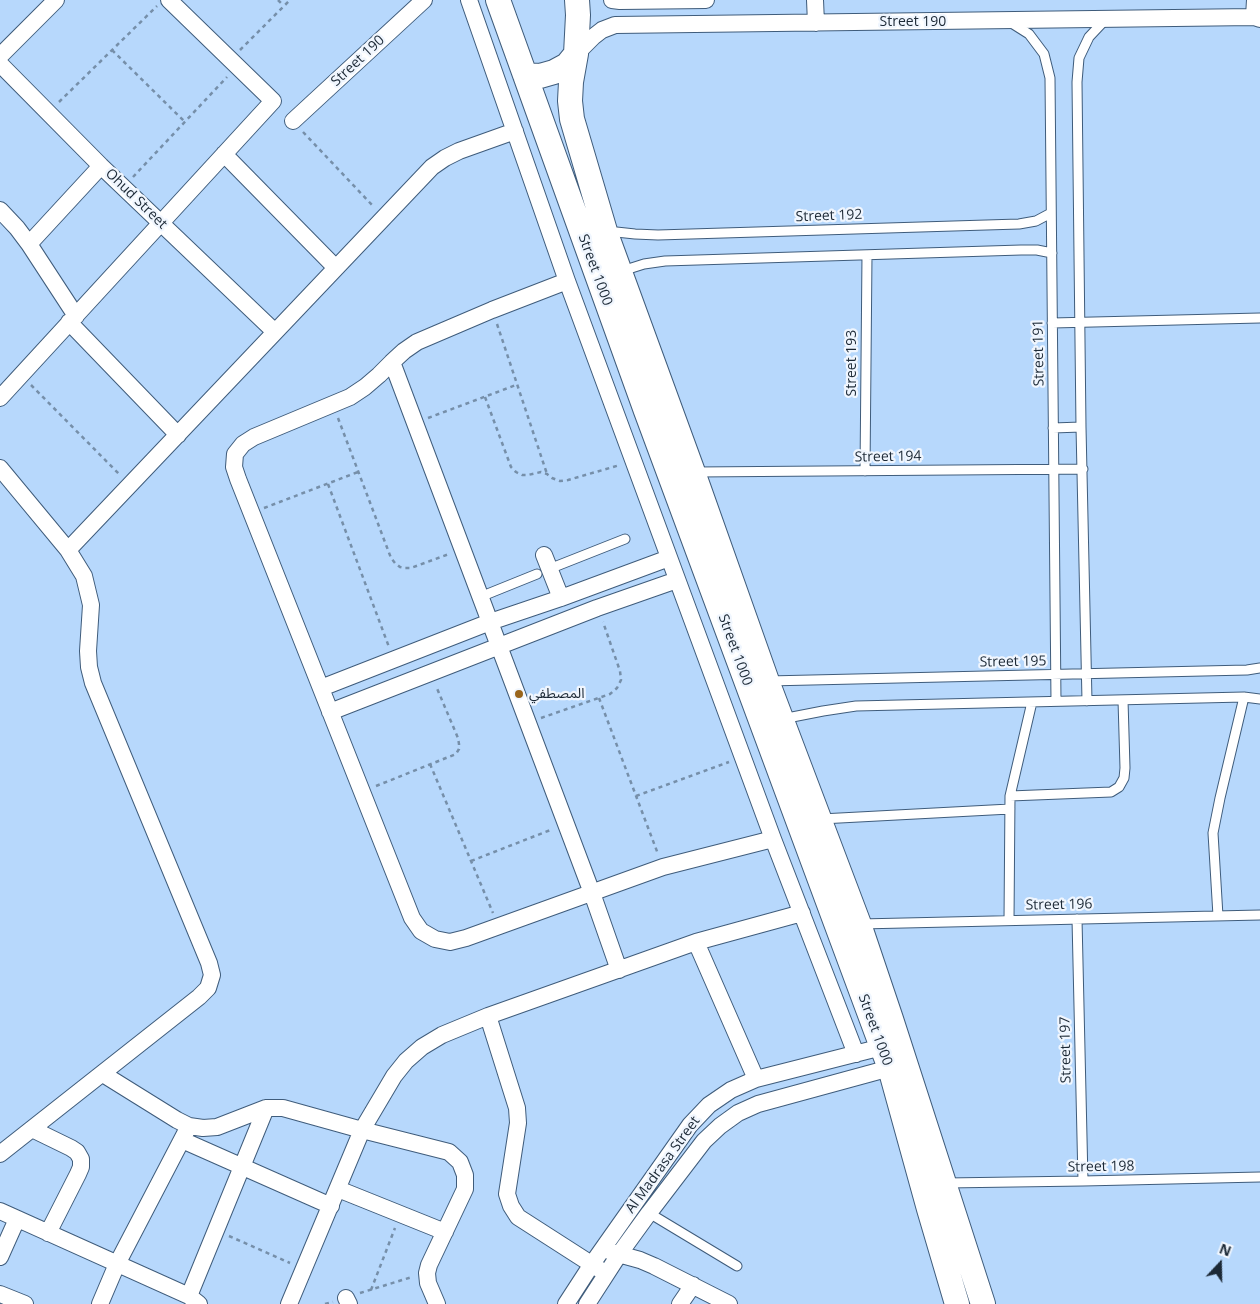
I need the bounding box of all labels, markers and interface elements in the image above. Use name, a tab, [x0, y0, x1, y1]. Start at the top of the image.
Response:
street label: Street 190	[880, 14, 946, 30]
street label: Street 190	[328, 32, 388, 90]
street label: Ohud Street	[102, 165, 170, 233]
street label: Street 192	[795, 206, 863, 226]
street label: Street 1000	[574, 232, 616, 308]
street label: Street 191	[1030, 319, 1048, 387]
street label: Street 193	[844, 330, 860, 396]
street label: Street 194	[854, 448, 922, 466]
street label: Street 1000	[714, 612, 756, 688]
street label: Street 195	[979, 653, 1047, 671]
place label: المصطفي	[529, 686, 585, 702]
marker: المصطفي	[513, 688, 525, 700]
street label: Street 196	[1025, 896, 1093, 914]
street label: Street 1000	[854, 992, 896, 1068]
street label: Street 197	[1057, 1016, 1075, 1084]
street label: Al Madrasa Street	[622, 1113, 704, 1217]
street label: Street 198	[1067, 1158, 1135, 1176]
north arrow	[1195, 1239, 1245, 1289]
text: N	[1217, 1239, 1234, 1260]

